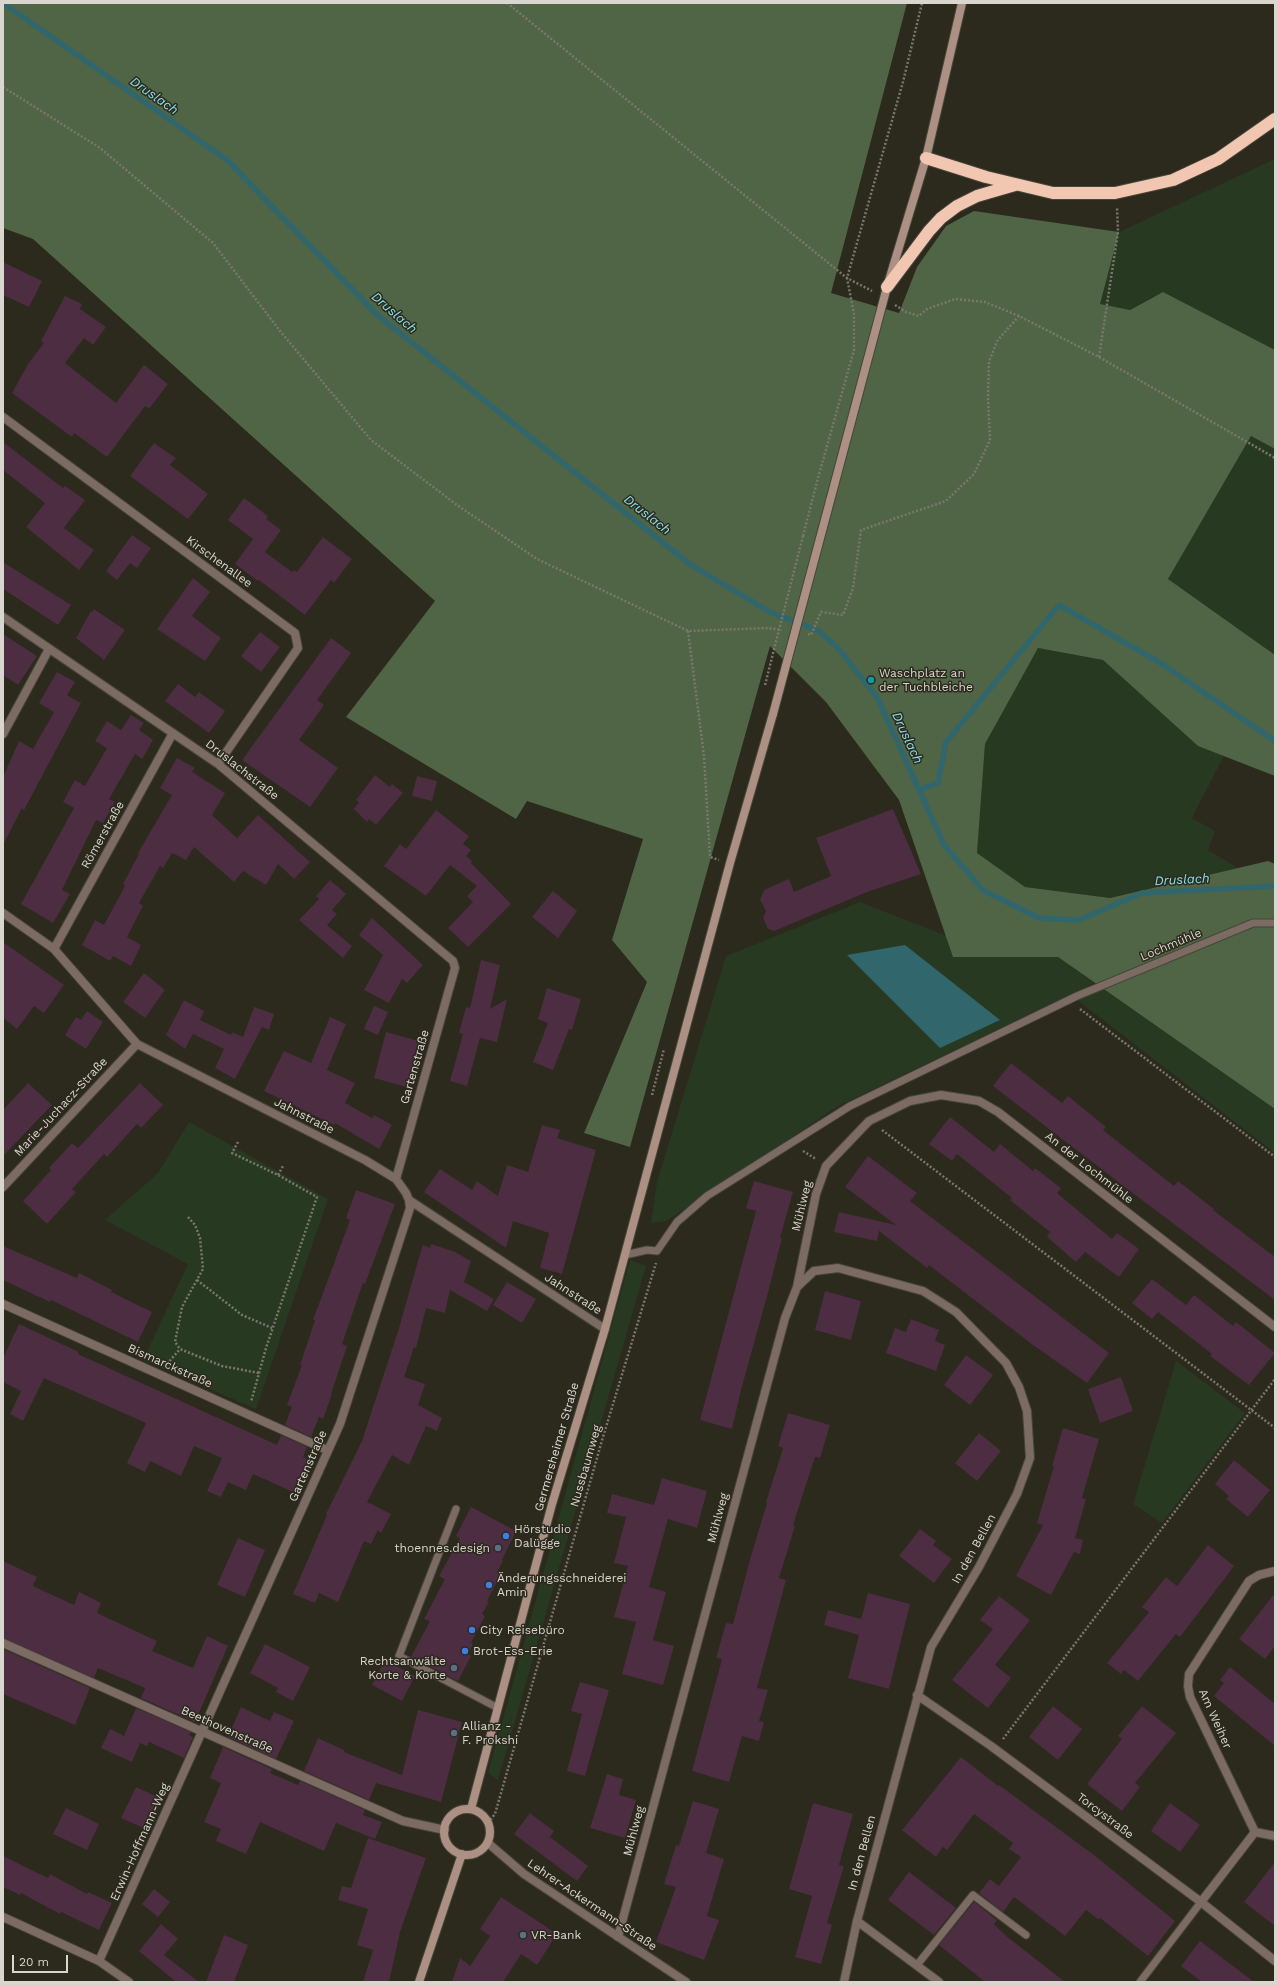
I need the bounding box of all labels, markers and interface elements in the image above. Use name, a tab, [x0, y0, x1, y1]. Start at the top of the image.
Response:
water label: Druslach	[127, 74, 181, 118]
water label: Druslach	[368, 289, 420, 337]
water label: Druslach	[620, 492, 674, 538]
street label: Kirschenallee	[183, 533, 255, 591]
place label: Waschplatz an der Tuchbleiche	[879, 666, 973, 694]
marker: Waschplatz an der Tuchbleiche	[866, 675, 876, 685]
water label: Druslach	[888, 710, 926, 766]
street label: Druslachstraße	[202, 737, 282, 803]
street label: Römerstraße	[78, 799, 128, 871]
water label: Druslach	[1154, 871, 1210, 889]
street label: Lochmühle	[1138, 926, 1204, 964]
street label: Gartenstraße	[398, 1028, 432, 1106]
street label: Marie-Juchacz-Straße	[11, 1055, 111, 1159]
street label: Jahnstraße	[272, 1095, 336, 1137]
street label: An der Lochmühle	[1042, 1129, 1136, 1207]
street label: Mühlweg	[789, 1179, 815, 1233]
street label: Jahnstraße	[542, 1270, 604, 1318]
street label: Bismarckstraße	[126, 1341, 214, 1391]
street label: Germersheimer Straße	[532, 1381, 582, 1513]
street label: Nussbaumweg	[567, 1423, 605, 1509]
street label: Gartenstraße	[286, 1428, 330, 1504]
street label: Mühlweg	[704, 1491, 732, 1545]
street label: In den Bellen	[949, 1512, 999, 1586]
place label: Hörstudio Dalügge	[514, 1522, 571, 1550]
marker: Hörstudio Dalügge	[501, 1531, 511, 1541]
place label: thoennes.design	[395, 1541, 490, 1555]
marker: thoennes.design	[493, 1543, 503, 1553]
place label: Änderungsschneiderei Amin	[497, 1571, 627, 1599]
marker: Änderungsschneiderei Amin	[484, 1580, 494, 1590]
place label: City Reisebüro	[480, 1623, 565, 1637]
marker: City Reisebüro	[467, 1625, 477, 1635]
place label: Brot-Ess-Erie	[473, 1644, 553, 1658]
marker: Brot-Ess-Erie	[460, 1646, 470, 1656]
place label: Rechtsanwälte Korte & Korte	[360, 1654, 446, 1682]
marker: Rechtsanwälte Korte & Korte	[449, 1663, 459, 1673]
street label: Am Weiher	[1195, 1687, 1235, 1751]
street label: Beethovenstraße	[179, 1703, 275, 1757]
place label: Allianz - F. Prokshi	[462, 1719, 518, 1747]
marker: Allianz - F. Prokshi	[449, 1728, 459, 1738]
street label: Erwin-Hoffmann-Weg	[107, 1781, 173, 1903]
street label: Torcystraße	[1074, 1790, 1136, 1842]
street label: Mühlweg	[620, 1804, 648, 1858]
street label: In den Bellen	[845, 1814, 879, 1892]
street label: Lehrer-Ackermann-Straße	[524, 1856, 660, 1954]
place label: VR-Bank	[531, 1928, 581, 1942]
marker: VR-Bank	[518, 1930, 528, 1940]
scale bar	[14, 1947, 70, 1973]
text: 20 m	[19, 1955, 49, 1969]

